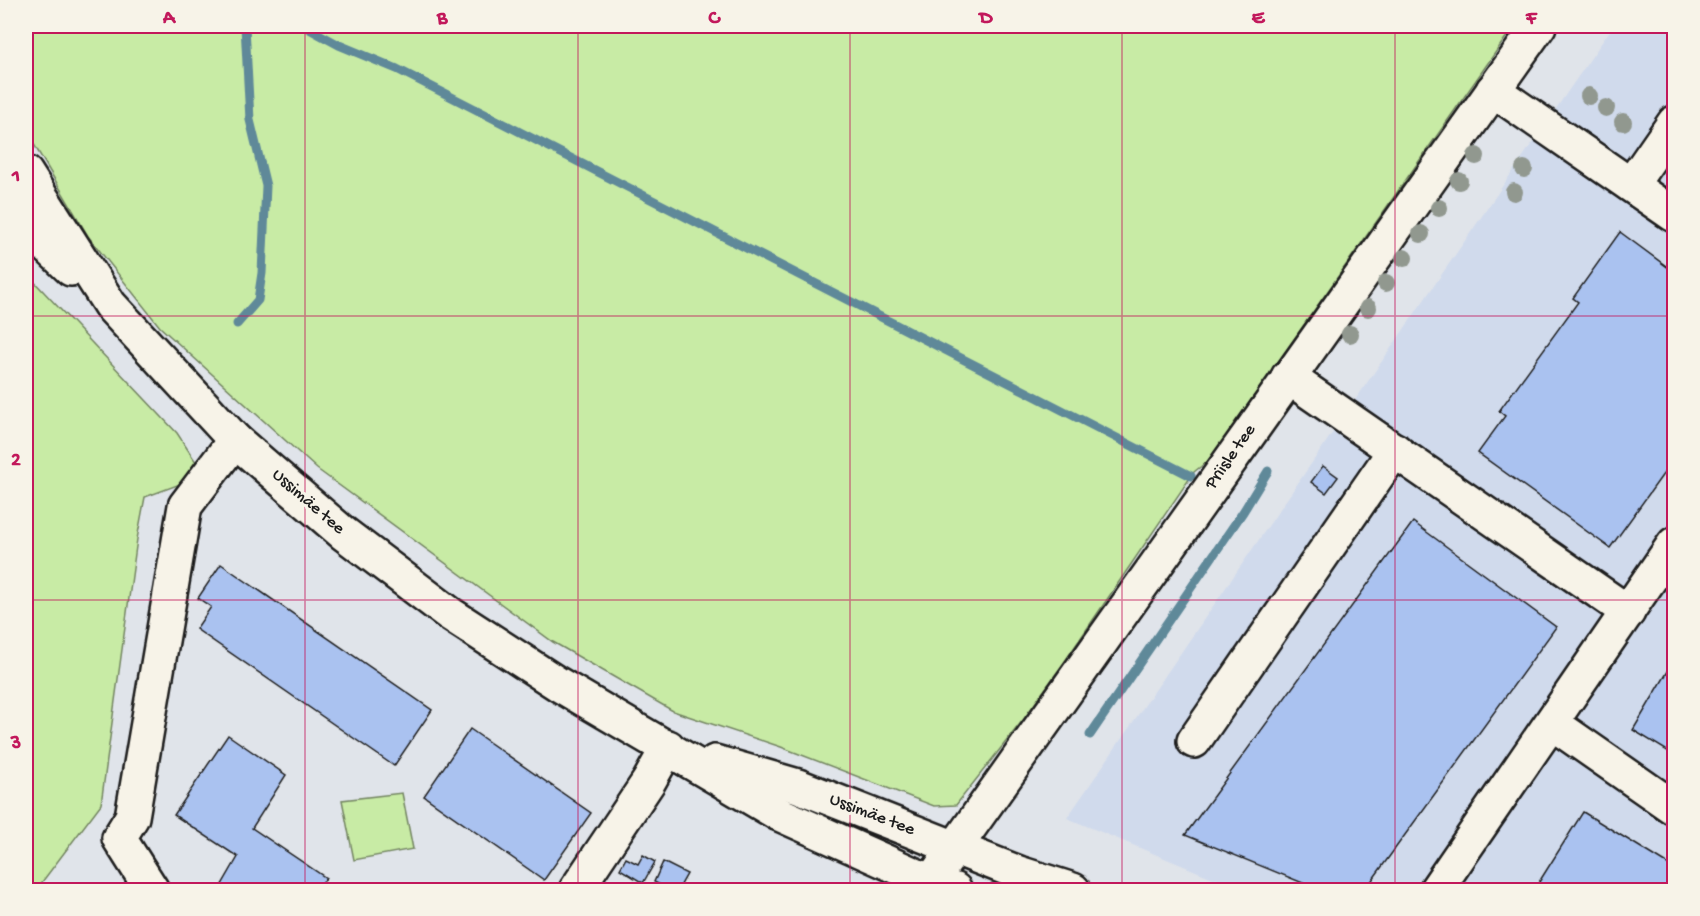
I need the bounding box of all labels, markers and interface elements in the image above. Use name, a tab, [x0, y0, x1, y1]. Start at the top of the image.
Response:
text: A	[162, 8, 177, 31]
text: B	[436, 8, 448, 31]
text: C	[708, 8, 722, 31]
text: D	[977, 8, 993, 31]
text: E	[1252, 8, 1266, 31]
text: F	[1525, 8, 1538, 31]
text: 1	[11, 166, 20, 189]
street label: Priisle tee	[1201, 420, 1261, 494]
text: 2	[11, 450, 21, 473]
street label: Ussimäe tee	[267, 465, 349, 540]
text: 3	[10, 733, 21, 756]
street label: Ussimäe tee	[826, 789, 918, 841]

